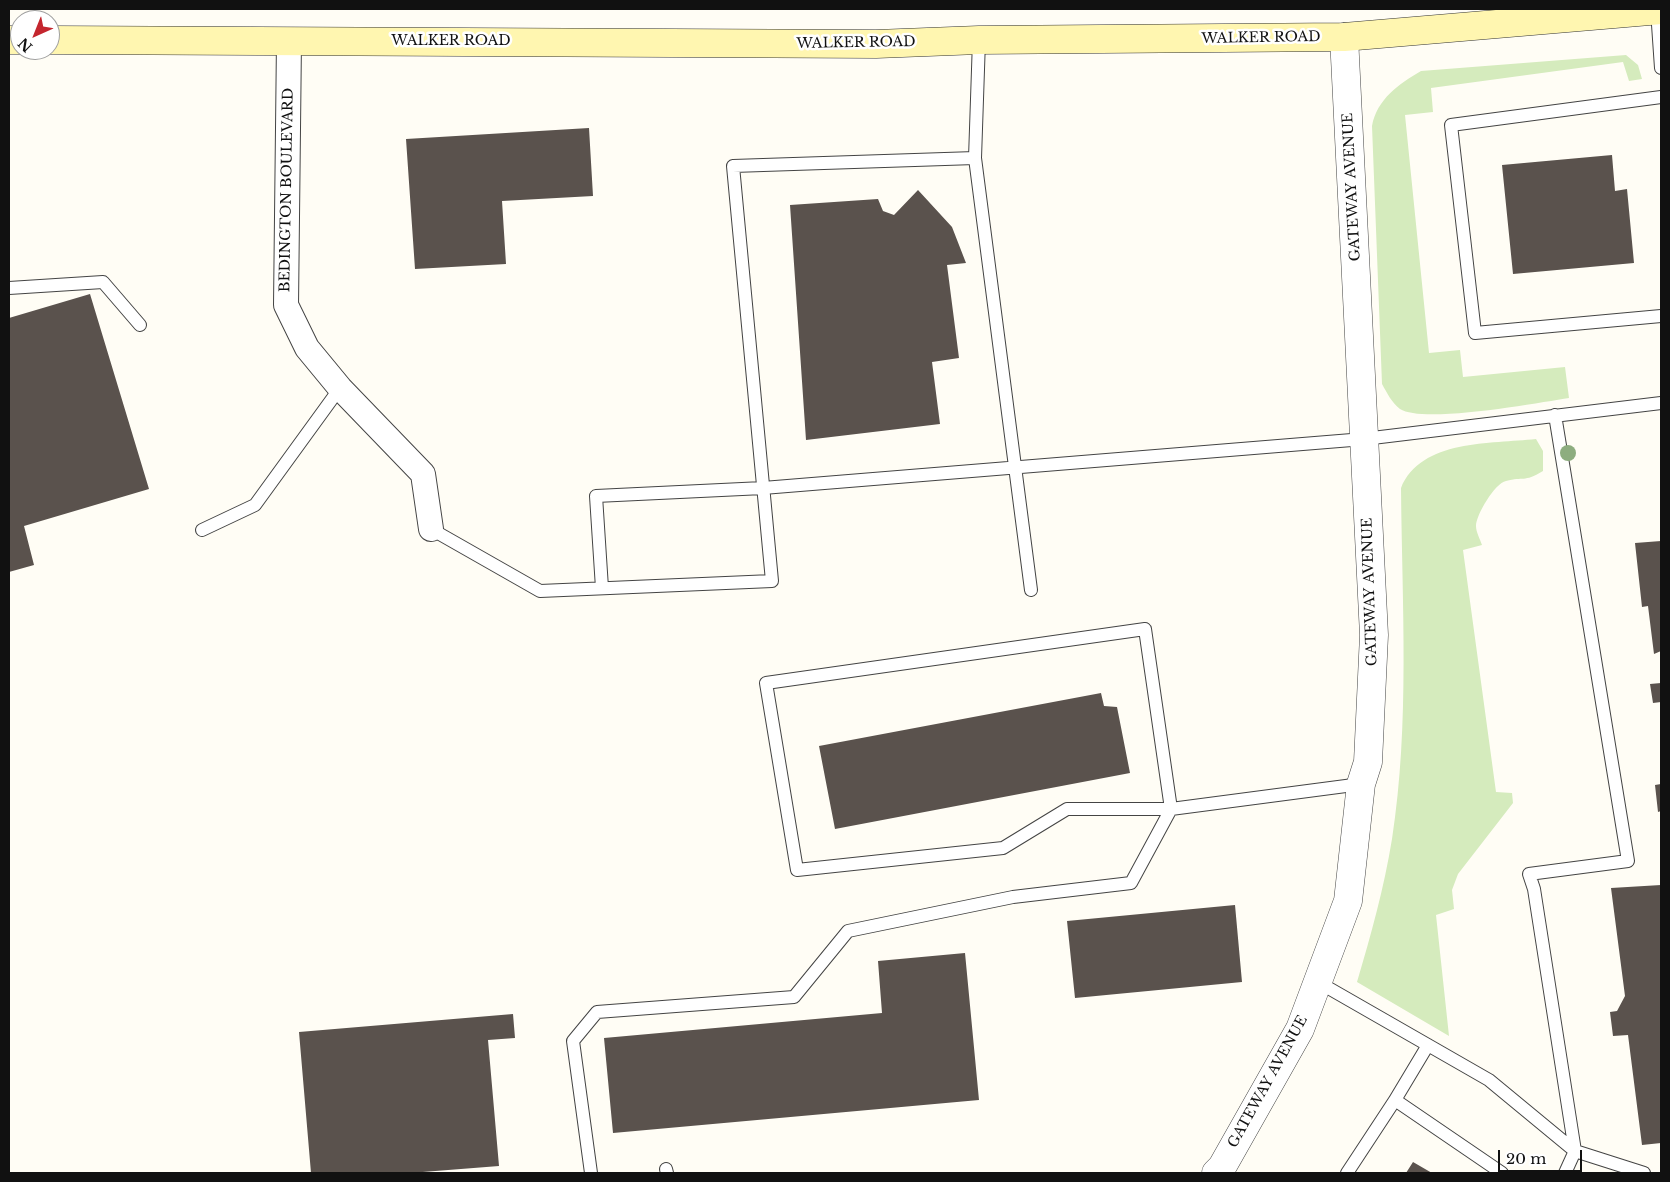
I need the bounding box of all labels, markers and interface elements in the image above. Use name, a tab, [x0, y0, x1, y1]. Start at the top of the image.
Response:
north arrow	[10, 10, 60, 60]
street label: WALKER ROAD	[1201, 29, 1321, 47]
street label: WALKER ROAD	[391, 33, 511, 49]
text: N	[14, 34, 36, 56]
street label: WALKER ROAD	[796, 34, 916, 52]
street label: BEDINGTON BOULEVARD	[277, 88, 297, 292]
street label: GATEWAY AVENUE	[1340, 112, 1364, 262]
street label: GATEWAY AVENUE	[1359, 518, 1381, 666]
street label: GATEWAY AVENUE	[1225, 1013, 1311, 1151]
scale bar	[1500, 1140, 1584, 1172]
text: 20 m	[1506, 1149, 1546, 1168]

